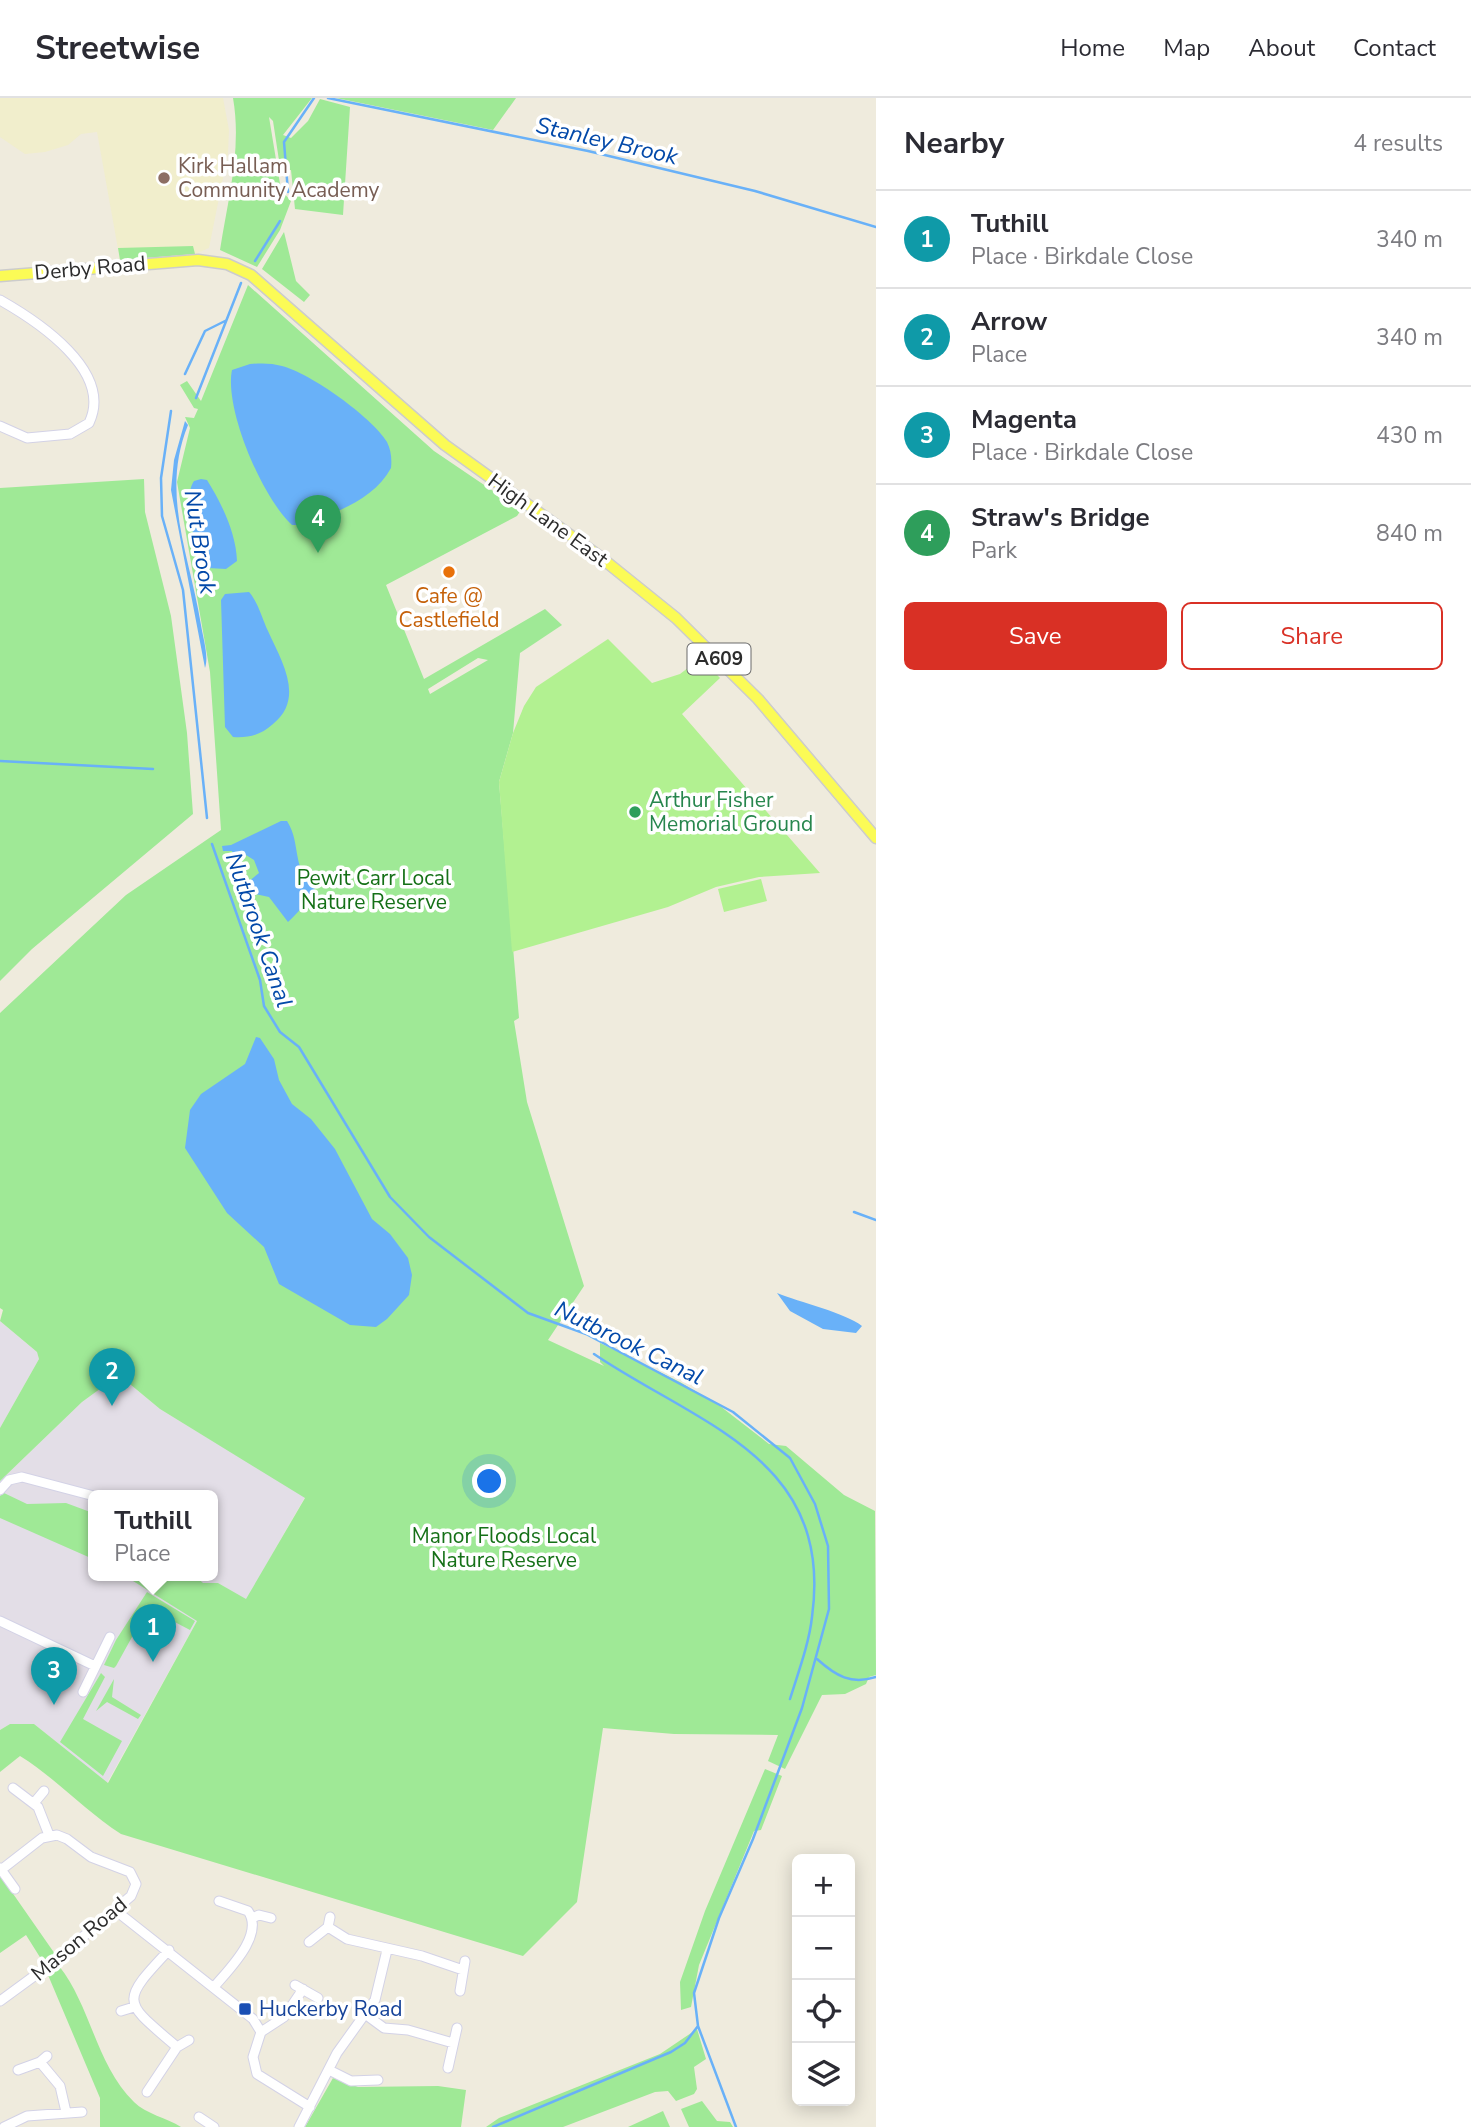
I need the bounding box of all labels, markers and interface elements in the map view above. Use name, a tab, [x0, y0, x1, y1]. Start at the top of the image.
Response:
text: Streetwise	[35, 26, 200, 71]
text: Home	[1060, 32, 1125, 64]
text: Map	[1163, 32, 1210, 64]
text: About	[1248, 32, 1315, 64]
text: Contact	[1353, 32, 1436, 64]
water label: Stanley Brook	[533, 110, 681, 172]
text: Nearby	[904, 123, 1004, 164]
text: 4 results	[1353, 128, 1443, 159]
place label: Kirk Hallam Community Academy	[178, 152, 380, 204]
marker: Kirk Hallam Community Academy	[156, 170, 172, 186]
text: Tuthill	[971, 206, 1049, 241]
text: 1	[920, 224, 934, 255]
text: 340 m	[1376, 224, 1443, 255]
text: Place · Birkdale Close	[971, 241, 1193, 272]
street label: Derby Road	[33, 249, 147, 287]
text: Arrow	[971, 304, 1047, 339]
text: 2	[920, 322, 934, 353]
text: 340 m	[1376, 322, 1443, 353]
text: Place	[971, 339, 1027, 370]
text: Magenta	[971, 402, 1077, 437]
text: 3	[920, 420, 934, 451]
text: 430 m	[1376, 420, 1443, 451]
text: Place · Birkdale Close	[971, 437, 1193, 468]
street label: High Lane East	[482, 467, 614, 573]
water label: Nut Brook	[177, 488, 224, 597]
pin: 4	[295, 495, 341, 553]
text: Straw's Bridge	[971, 500, 1150, 535]
text: 4	[920, 518, 934, 549]
text: 840 m	[1376, 518, 1443, 549]
text: Park	[971, 535, 1017, 566]
marker: Cafe @ Castlefield	[441, 564, 457, 580]
place label: Cafe @ Castlefield	[399, 582, 499, 634]
button: Save	[904, 602, 1167, 670]
button: Share	[1181, 602, 1443, 670]
road number: A609	[688, 644, 750, 674]
place label: Arthur Fisher Memorial Ground	[649, 786, 813, 838]
marker: Arthur Fisher Memorial Ground	[627, 804, 643, 820]
water label: Nutbrook Canal	[218, 848, 300, 1012]
park label: Pewit Carr Local Nature Reserve	[297, 864, 452, 916]
water label: Nutbrook Canal	[549, 1294, 709, 1392]
pin: 2	[89, 1348, 135, 1406]
your location	[472, 1464, 506, 1498]
popup	[88, 1490, 218, 1581]
text: Tuthill	[114, 1503, 192, 1538]
park label: Manor Floods Local Nature Reserve	[412, 1522, 597, 1574]
text: Place	[114, 1538, 170, 1569]
pin: 1	[130, 1604, 176, 1662]
pin: 3	[31, 1647, 77, 1705]
map controls	[792, 1854, 855, 2106]
button: +	[792, 1854, 855, 1917]
street label: Mason Road	[25, 1891, 133, 1987]
button: −	[792, 1917, 855, 1980]
button: locate	[792, 1980, 855, 2043]
place label: Huckerby Road	[259, 1995, 403, 2023]
marker: Huckerby Road	[237, 2001, 253, 2017]
button: layers	[792, 2043, 855, 2106]

